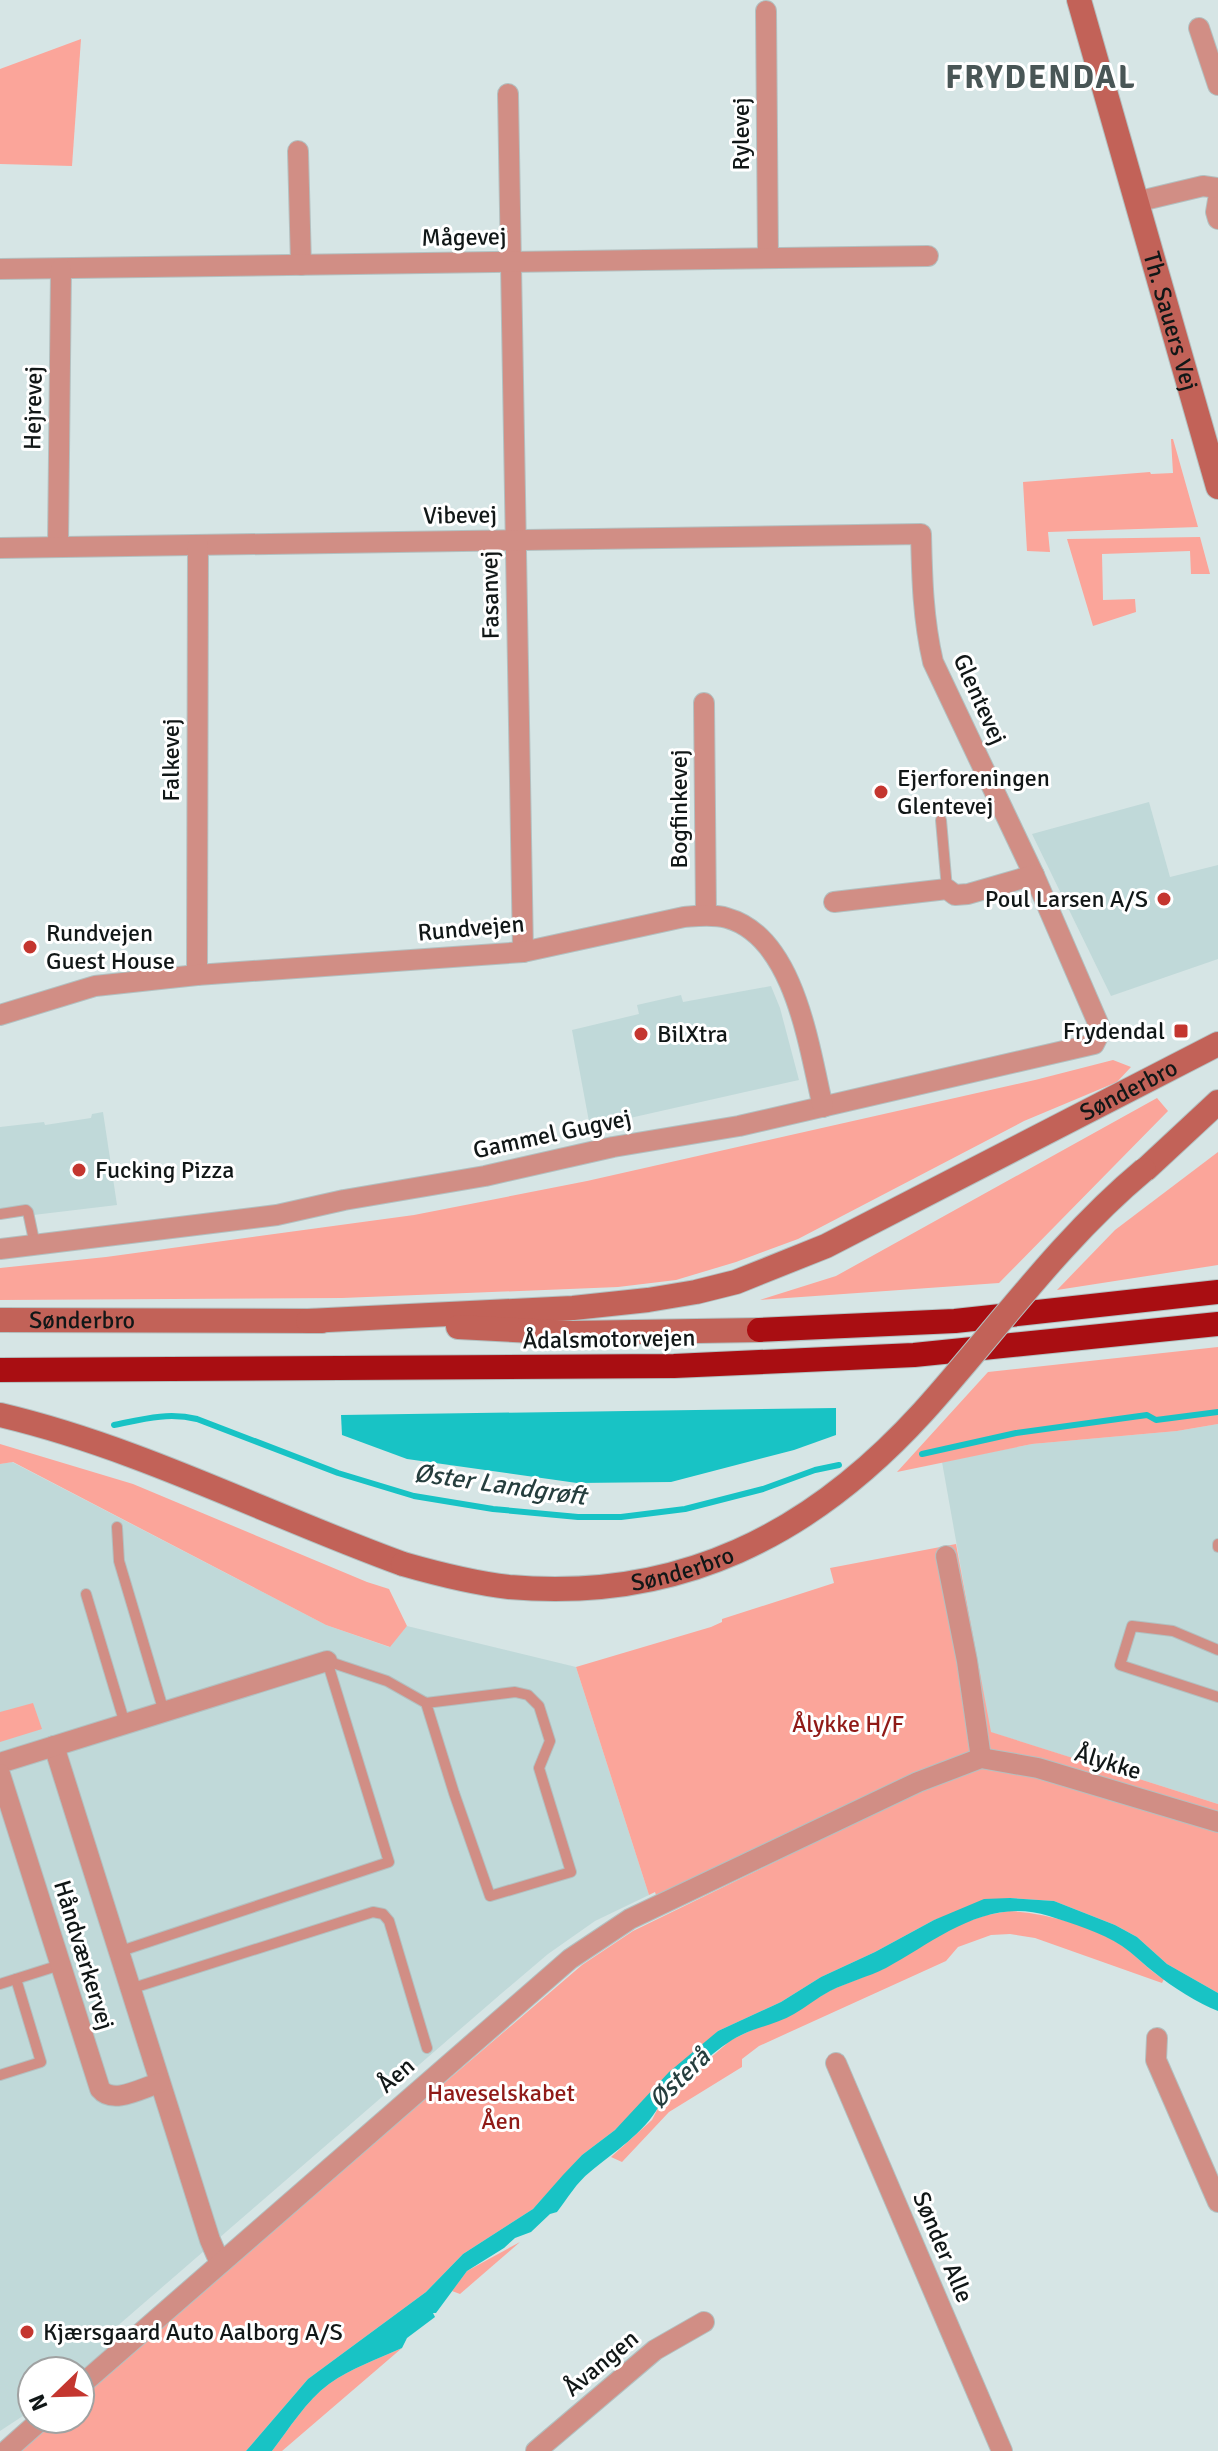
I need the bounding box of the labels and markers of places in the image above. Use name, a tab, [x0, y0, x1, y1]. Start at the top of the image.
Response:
place label: Ejerforeningen Glentevej	[897, 763, 1050, 821]
marker: Ejerforeningen Glentevej	[872, 783, 890, 801]
place label: Poul Larsen A/S	[985, 884, 1148, 914]
marker: Poul Larsen A/S	[1155, 890, 1173, 908]
place label: Rundvejen Guest House	[46, 918, 175, 976]
marker: Rundvejen Guest House	[21, 938, 39, 956]
place label: Frydendal	[1063, 1016, 1165, 1046]
place label: BilXtra	[657, 1019, 728, 1049]
marker: Frydendal	[1172, 1022, 1190, 1040]
marker: BilXtra	[632, 1025, 650, 1043]
place label: Fucking Pizza	[95, 1155, 234, 1185]
marker: Fucking Pizza	[70, 1161, 88, 1179]
place label: Kjærsgaard Auto Aalborg A/S	[43, 2317, 343, 2347]
marker: Kjærsgaard Auto Aalborg A/S	[18, 2323, 36, 2341]

